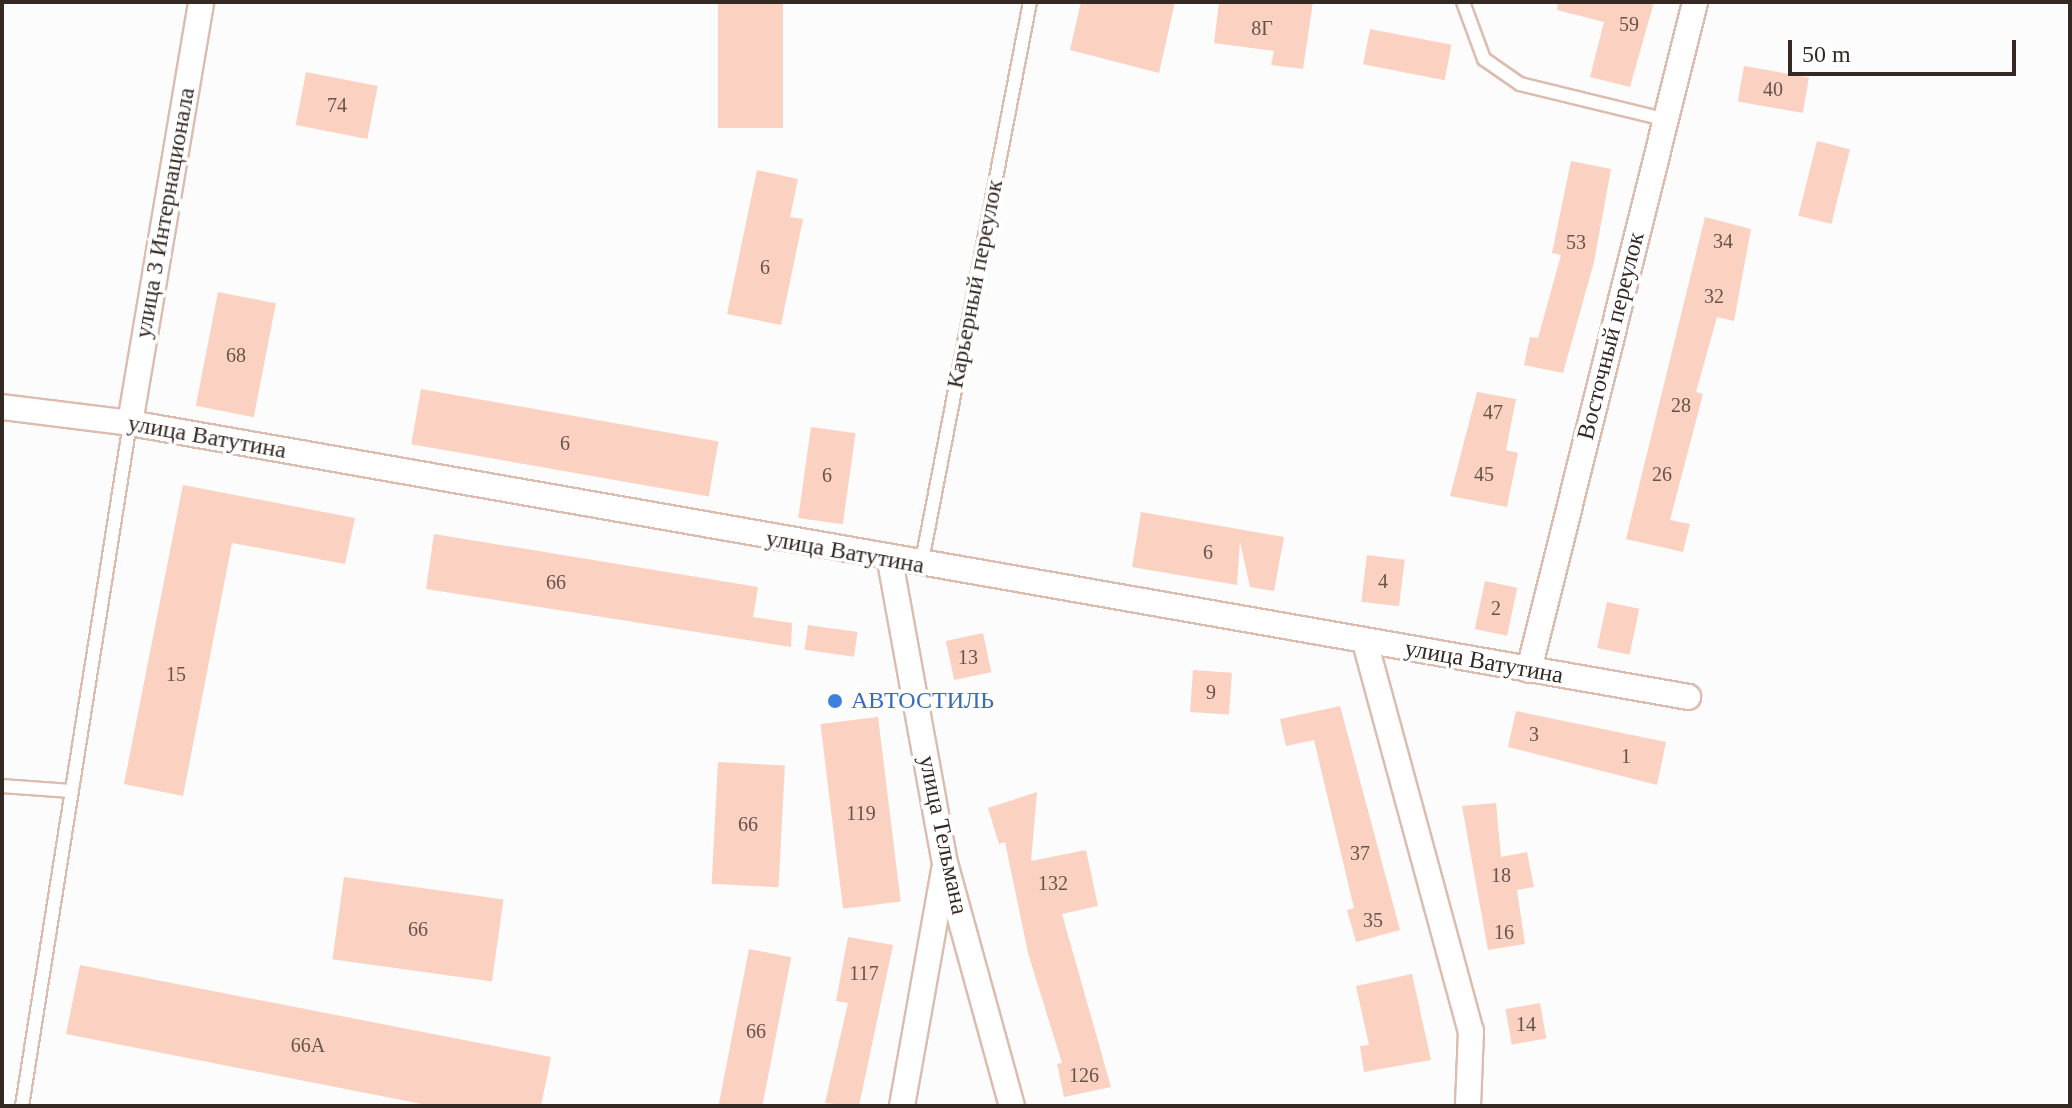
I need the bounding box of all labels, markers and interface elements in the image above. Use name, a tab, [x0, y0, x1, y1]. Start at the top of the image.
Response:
house number: 59	[1619, 12, 1639, 36]
house number: 8Г	[1251, 16, 1273, 40]
scale bar	[1792, 24, 2020, 74]
text: 50 m	[1802, 41, 1851, 67]
house number: 40	[1763, 77, 1783, 101]
street label: улица 3 Интернационала	[129, 85, 201, 341]
house number: 74	[327, 93, 347, 117]
street label: Карьерный переулок	[941, 177, 1009, 391]
street label: Восточный переулок	[1571, 229, 1651, 443]
house number: 34	[1713, 229, 1733, 253]
house number: 53	[1566, 230, 1586, 254]
house number: 6	[760, 255, 770, 279]
house number: 32	[1704, 284, 1724, 308]
house number: 68	[226, 343, 246, 367]
house number: 28	[1671, 393, 1691, 417]
house number: 47	[1483, 400, 1503, 424]
street label: улица Ватутина	[126, 409, 288, 465]
house number: 6	[560, 431, 570, 455]
house number: 45	[1474, 462, 1494, 486]
house number: 26	[1652, 462, 1672, 486]
house number: 6	[822, 463, 832, 487]
street label: улица Ватутина	[764, 524, 926, 580]
house number: 6	[1203, 540, 1213, 564]
house number: 4	[1378, 569, 1388, 593]
house number: 66	[546, 570, 566, 594]
house number: 2	[1491, 596, 1501, 620]
street label: улица Ватутина	[1403, 634, 1565, 690]
house number: 13	[958, 645, 978, 669]
house number: 15	[166, 662, 186, 686]
house number: 9	[1206, 680, 1216, 704]
place label: АВТОСТИЛЬ	[851, 687, 994, 715]
marker: АВТОСТИЛЬ	[826, 692, 844, 710]
house number: 3	[1529, 722, 1539, 746]
house number: 1	[1621, 744, 1631, 768]
street label: улица Тельмана	[912, 753, 974, 917]
house number: 119	[846, 801, 876, 825]
house number: 66	[738, 812, 758, 836]
house number: 37	[1350, 841, 1370, 865]
house number: 18	[1491, 863, 1511, 887]
house number: 132	[1038, 871, 1068, 895]
house number: 35	[1363, 908, 1383, 932]
house number: 66	[408, 917, 428, 941]
house number: 16	[1494, 920, 1514, 944]
house number: 117	[849, 961, 879, 985]
house number: 14	[1516, 1012, 1536, 1036]
house number: 66	[746, 1019, 766, 1043]
house number: 66А	[291, 1033, 325, 1057]
house number: 126	[1069, 1063, 1099, 1087]

